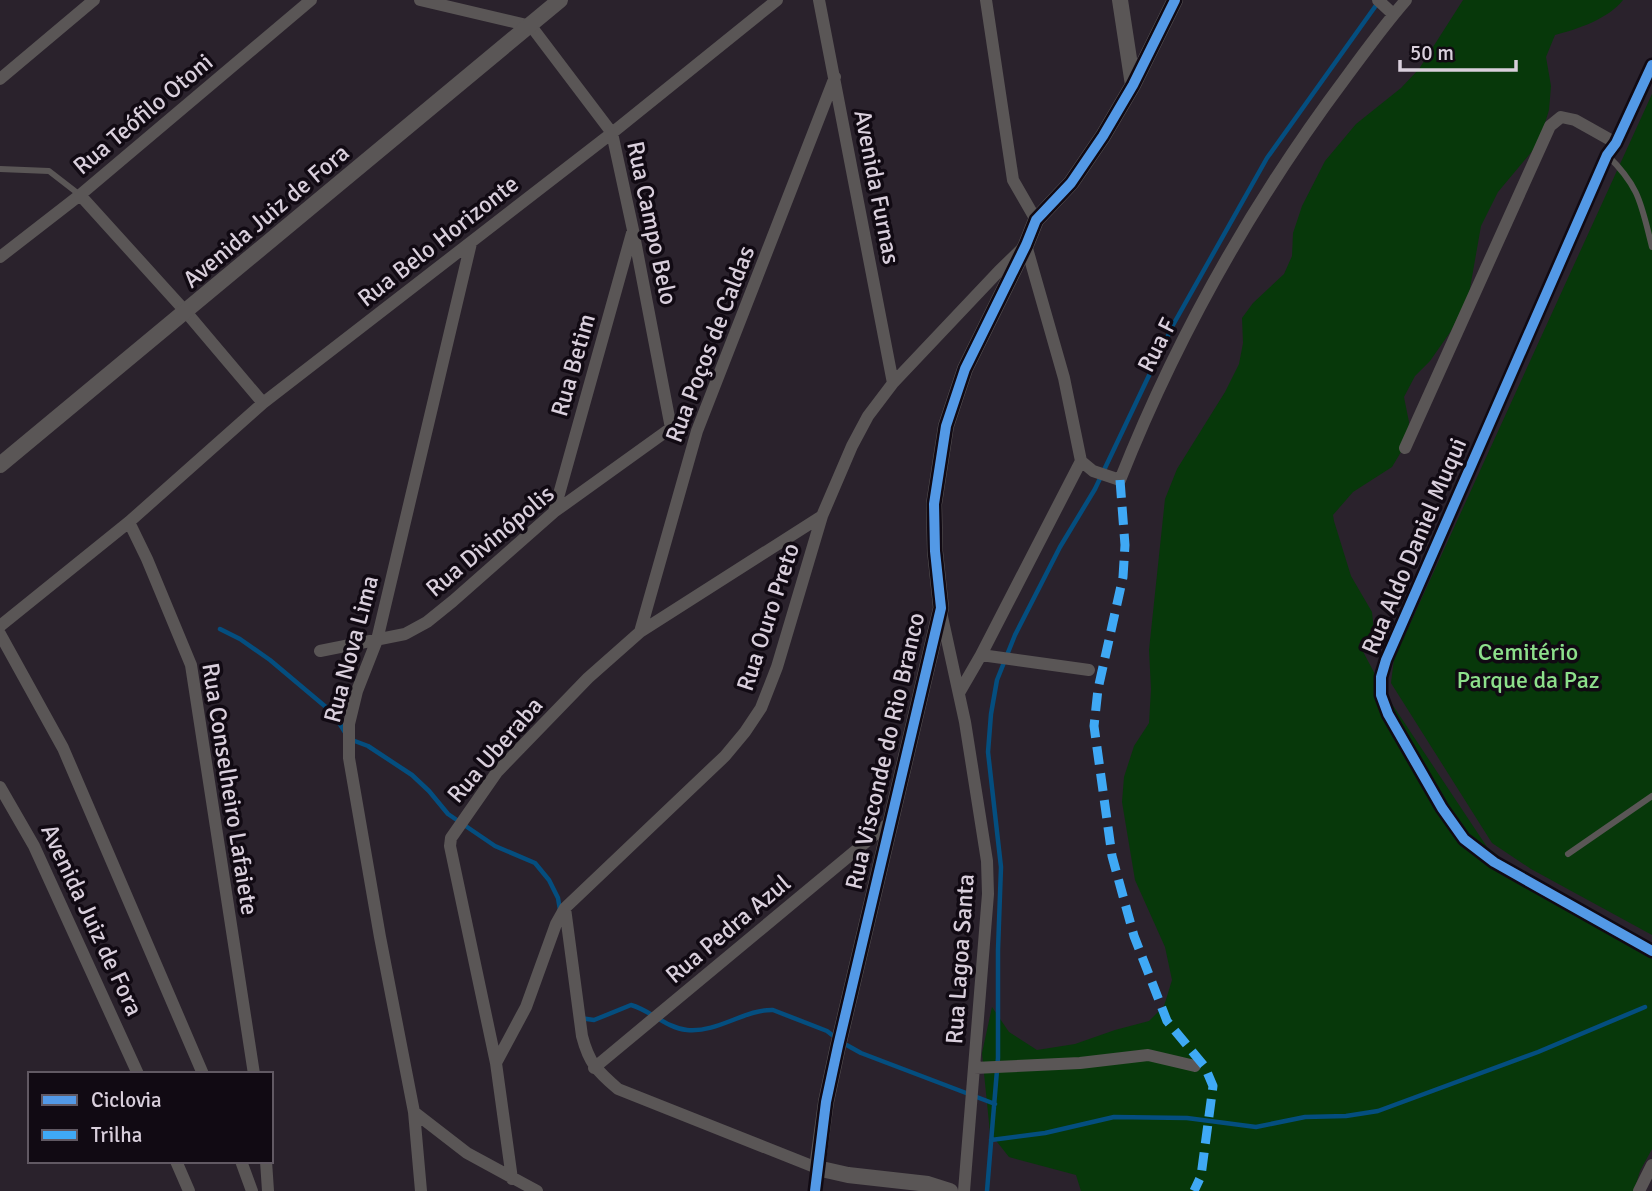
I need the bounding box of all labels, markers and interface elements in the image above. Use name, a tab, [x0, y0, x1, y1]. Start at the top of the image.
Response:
scale bar	[1400, 28, 1516, 72]
text: 50 m	[1410, 40, 1454, 66]
street label: Rua Teófilo Otoni	[67, 47, 219, 181]
street label: Avenida Furnas	[847, 107, 907, 267]
street label: Avenida Juiz de Fora	[177, 138, 355, 294]
street label: Rua Campo Belo	[620, 139, 684, 307]
street label: Rua Belo Horizonte	[351, 169, 525, 313]
street label: Rua Poços de Caldas	[659, 241, 761, 447]
street label: Rua Betim	[544, 310, 602, 420]
street label: Rua F	[1131, 313, 1183, 377]
street label: Rua Aldo Daniel Muqui	[1355, 433, 1473, 659]
street label: Rua Divinópolis	[420, 479, 560, 603]
street label: Rua Ouro Preto	[730, 539, 806, 695]
street label: Rua Nova Lima	[317, 572, 385, 726]
street label: Rua Visconde do Rio Branco	[839, 610, 931, 892]
park label: Cemitério Parque da Paz	[1456, 637, 1600, 695]
street label: Rua Conselheiro Lafaiete	[195, 661, 265, 917]
street label: Rua Uberaba	[441, 691, 549, 809]
street label: Avenida Juiz de Fora	[34, 819, 150, 1021]
street label: Rua Pedra Azul	[659, 868, 797, 990]
street label: Rua Lagoa Santa	[939, 873, 981, 1045]
legend	[28, 1072, 273, 1163]
text: Ciclovia	[91, 1087, 162, 1113]
text: Trilha	[91, 1122, 142, 1148]

